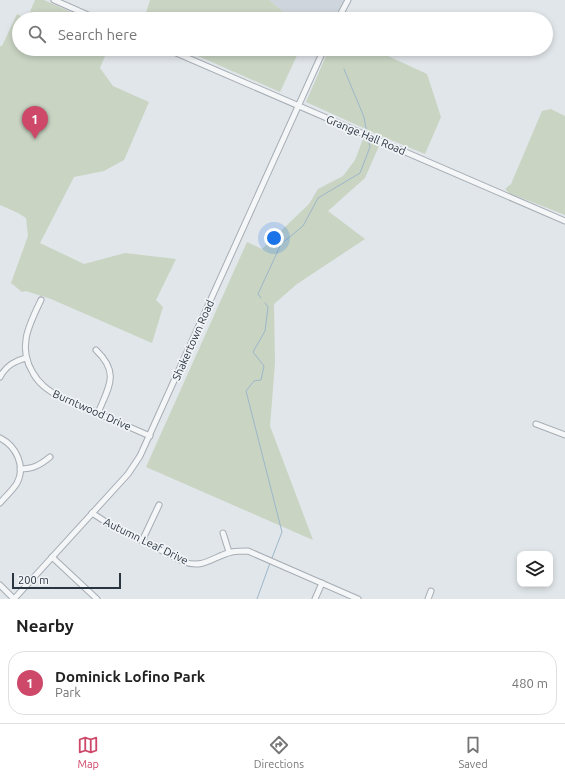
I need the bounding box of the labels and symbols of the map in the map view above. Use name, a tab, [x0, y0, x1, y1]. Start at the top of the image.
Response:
pin: 1	[22, 106, 48, 139]
street label: Grange Hall Road	[324, 113, 408, 157]
your location	[264, 228, 284, 248]
street label: Shakertown Road	[170, 298, 216, 382]
street label: Burntwood Drive	[51, 387, 133, 433]
street label: Autumn Leaf Drive	[102, 515, 190, 567]
scale bar	[12, 571, 121, 590]

